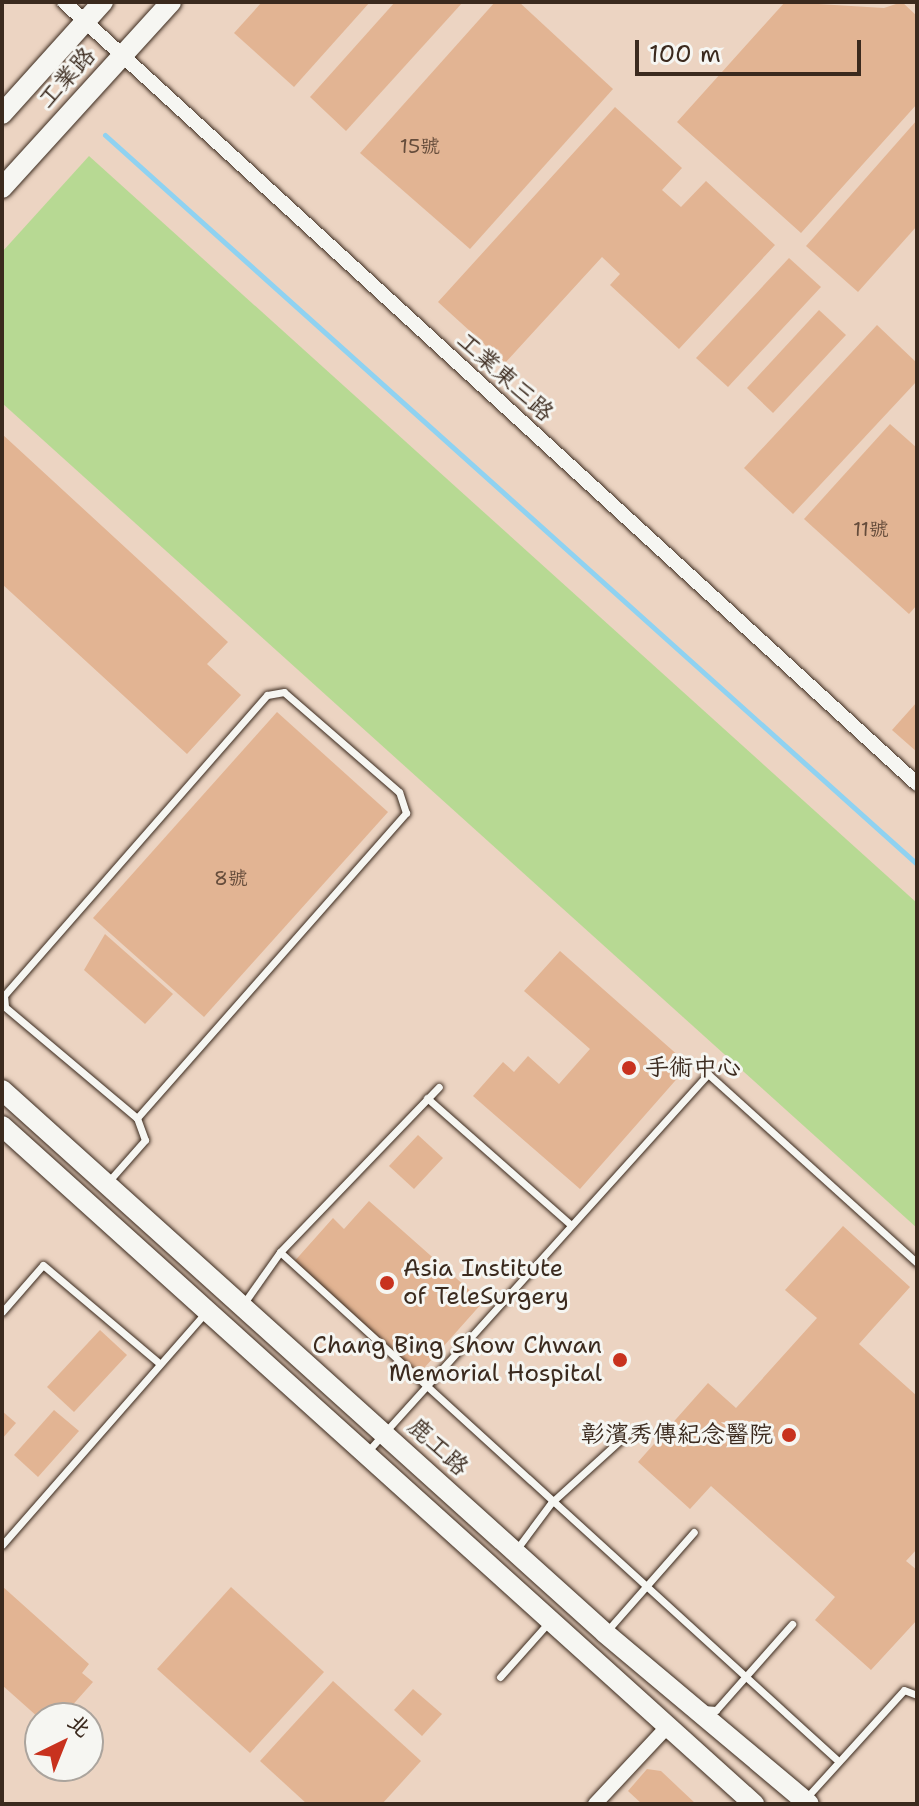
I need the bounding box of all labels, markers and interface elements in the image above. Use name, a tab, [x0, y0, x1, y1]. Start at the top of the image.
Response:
scale bar	[639, 24, 865, 74]
text: 100 m	[649, 38, 721, 70]
street label: 工業路	[32, 42, 102, 114]
house number: 15號	[400, 134, 440, 158]
street label: 工業東三路	[451, 326, 559, 428]
house number: 11號	[853, 517, 889, 541]
house number: 8號	[214, 866, 248, 890]
place label: 手術中心	[645, 1054, 741, 1082]
marker: 手術中心	[620, 1059, 638, 1077]
place label: Asia Institute of TeleSurgery	[403, 1255, 569, 1311]
marker: Asia Institute of TeleSurgery	[378, 1274, 396, 1292]
place label: Chang Bing Show Chwan Memorial Hospital	[313, 1332, 602, 1388]
marker: Chang Bing Show Chwan Memorial Hospital	[609, 1349, 631, 1371]
street label: 鹿工路	[402, 1412, 474, 1482]
place label: 彰濱秀傳紀念醫院	[581, 1421, 773, 1449]
marker: 彰濱秀傳紀念醫院	[780, 1426, 798, 1444]
north arrow	[24, 1702, 104, 1782]
text: 北	[61, 1707, 97, 1744]

